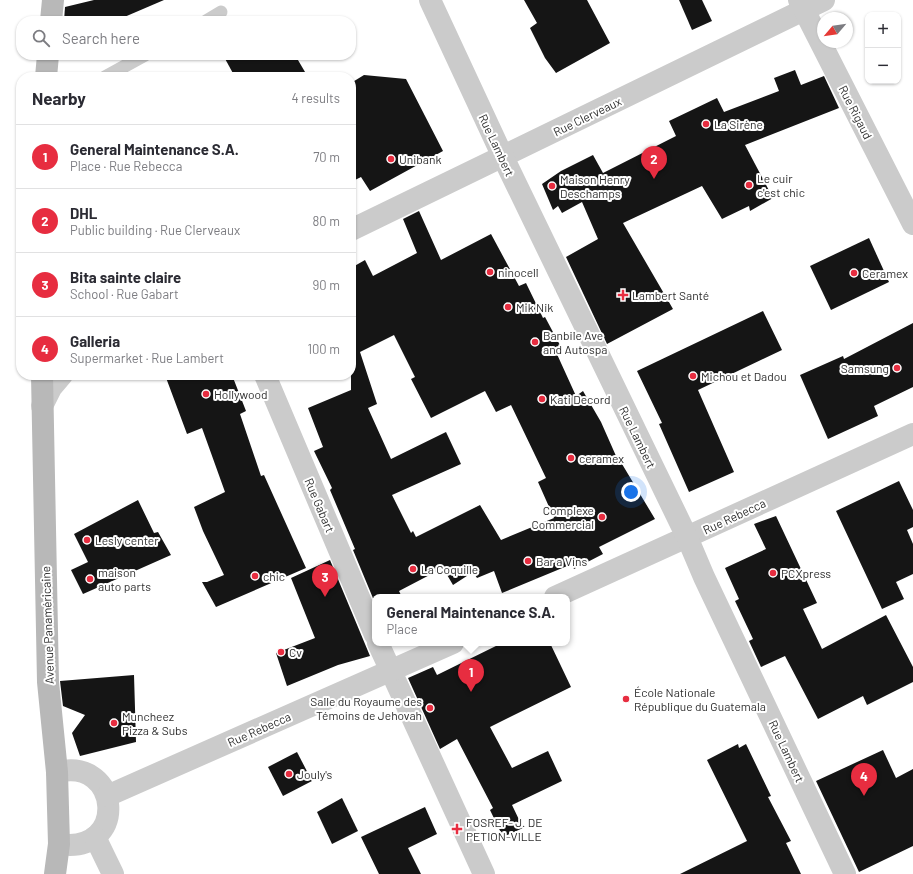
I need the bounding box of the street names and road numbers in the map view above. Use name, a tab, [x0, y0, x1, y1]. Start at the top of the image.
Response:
street label: Rue Rigaud	[836, 83, 876, 141]
street label: Rue Clerveaux	[551, 93, 623, 138]
street label: Rue Lambert	[476, 112, 518, 178]
street label: Rue Lambert	[617, 404, 659, 470]
street label: Rue Gabart	[302, 476, 338, 534]
street label: Rue Rebecca	[700, 495, 768, 537]
street label: Avenue Panaméricaine	[38, 566, 56, 684]
street label: Rue Rebecca	[225, 709, 293, 749]
street label: Rue Lambert	[766, 718, 808, 784]

